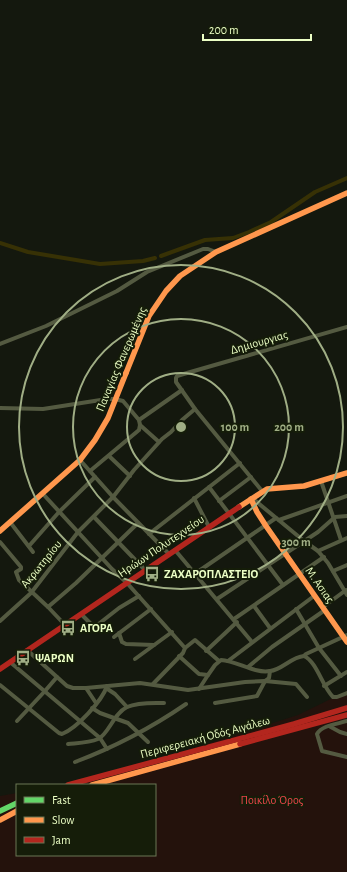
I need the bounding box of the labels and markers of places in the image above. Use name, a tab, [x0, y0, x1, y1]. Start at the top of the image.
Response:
centre of rings	[174, 420, 188, 434]
bus stop icon: ΖΑΧΑΡΟΠΛΑΣΤΕΙΟ	[143, 565, 161, 583]
place label: ΖΑΧΑΡΟΠΛΑΣΤΕΙΟ	[164, 568, 259, 580]
bus stop icon: ΑΓΟΡΑ	[59, 619, 77, 637]
place label: ΑΓΟΡΑ	[80, 622, 114, 634]
bus stop icon: ΨΑΡΩΝ	[14, 649, 32, 667]
place label: ΨΑΡΩΝ	[35, 652, 74, 664]

